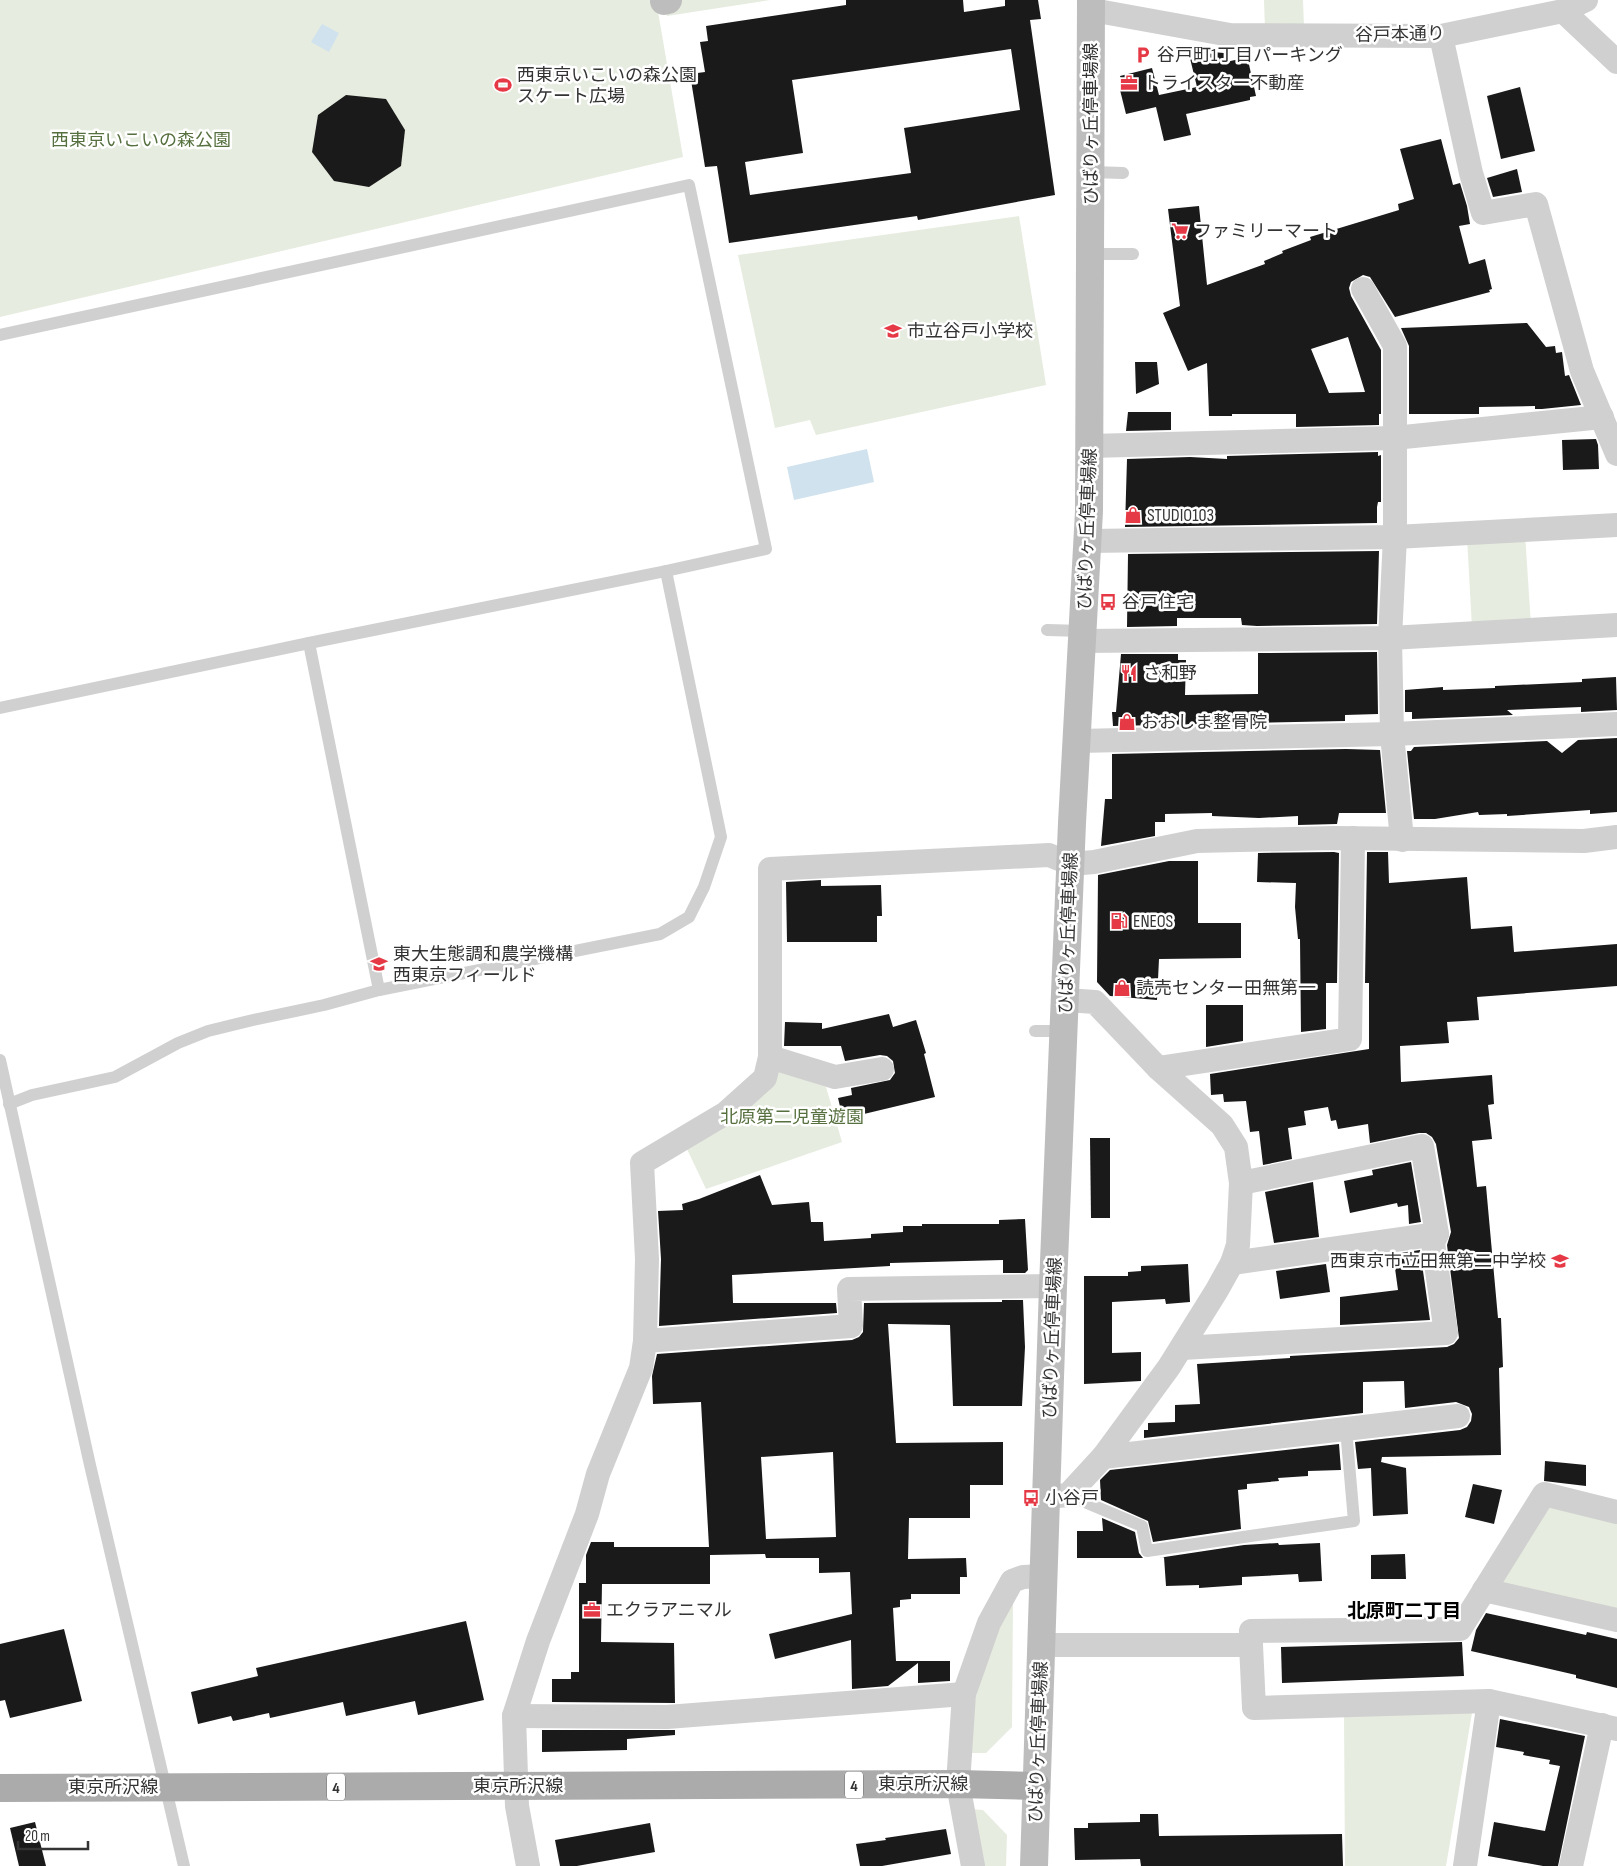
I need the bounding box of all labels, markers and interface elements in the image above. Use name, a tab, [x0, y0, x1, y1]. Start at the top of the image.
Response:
street label: 谷戸本通り	[1355, 23, 1445, 46]
street label: ひばりヶ丘停車場線	[1081, 43, 1102, 205]
parking icon: 谷戸町1丁目パーキング	[1133, 45, 1153, 65]
place label: 谷戸町1丁目パーキング	[1157, 45, 1343, 66]
place label: 西東京いこいの森公園 スケート広場	[517, 65, 697, 107]
office icon: トライスター不動産	[1119, 73, 1139, 93]
place label: トライスター不動産	[1143, 73, 1304, 94]
sports icon: 西東京いこいの森公園 スケート広場	[493, 75, 513, 95]
park label: 西東京いこいの森公園	[51, 130, 231, 151]
supermarket icon: ファミリーマート	[1170, 221, 1190, 241]
place label: ファミリーマート	[1194, 221, 1338, 242]
school or university icon: 市立谷戸小学校	[883, 321, 903, 341]
place label: 市立谷戸小学校	[907, 321, 1033, 342]
street label: ひばりヶ丘停車場線	[1074, 448, 1101, 610]
shop icon: STUDIO103	[1123, 505, 1143, 525]
place label: STUDIO103	[1147, 505, 1214, 526]
bus stop icon: 谷戸住宅	[1098, 592, 1118, 612]
place label: 谷戸住宅	[1122, 592, 1194, 613]
restaurant icon: さ和野	[1119, 663, 1139, 683]
place label: さ和野	[1143, 663, 1197, 684]
shop icon: おおしま整骨院	[1117, 712, 1137, 732]
place label: おおしま整骨院	[1141, 712, 1267, 733]
street label: ひばりヶ丘停車場線	[1055, 852, 1082, 1014]
fuel station icon: ENEOS	[1109, 911, 1129, 931]
place label: ENEOS	[1133, 911, 1174, 932]
place label: 東大生態調和農学機構 西東京フィールド	[393, 944, 573, 986]
school or university icon: 東大生態調和農学機構 西東京フィールド	[369, 954, 389, 974]
shop icon: 読売センター田無第一	[1112, 978, 1132, 998]
place label: 読売センター田無第一	[1136, 978, 1316, 999]
park label: 北原第二児童遊園	[720, 1107, 864, 1128]
place label: 西東京市立田無第二中学校	[1330, 1251, 1546, 1272]
school or university icon: 西東京市立田無第二中学校	[1550, 1251, 1570, 1271]
street label: ひばりヶ丘停車場線	[1039, 1257, 1066, 1419]
bus stop icon: 小谷戸	[1021, 1488, 1041, 1508]
place label: 小谷戸	[1045, 1488, 1099, 1509]
office icon: エクラアニマル	[582, 1600, 602, 1620]
place label: エクラアニマル	[606, 1600, 732, 1621]
district label: 北原町二丁目	[1347, 1600, 1461, 1623]
street label: ひばりヶ丘停車場線	[1025, 1661, 1052, 1823]
road number: 4	[845, 1772, 863, 1798]
road number: 4	[327, 1774, 345, 1800]
street label: 東京所沢線	[878, 1774, 968, 1795]
street label: 東京所沢線	[473, 1776, 563, 1797]
street label: 東京所沢線	[68, 1777, 158, 1798]
scale bar	[18, 1818, 88, 1850]
text: 20 m	[25, 1827, 50, 1846]

